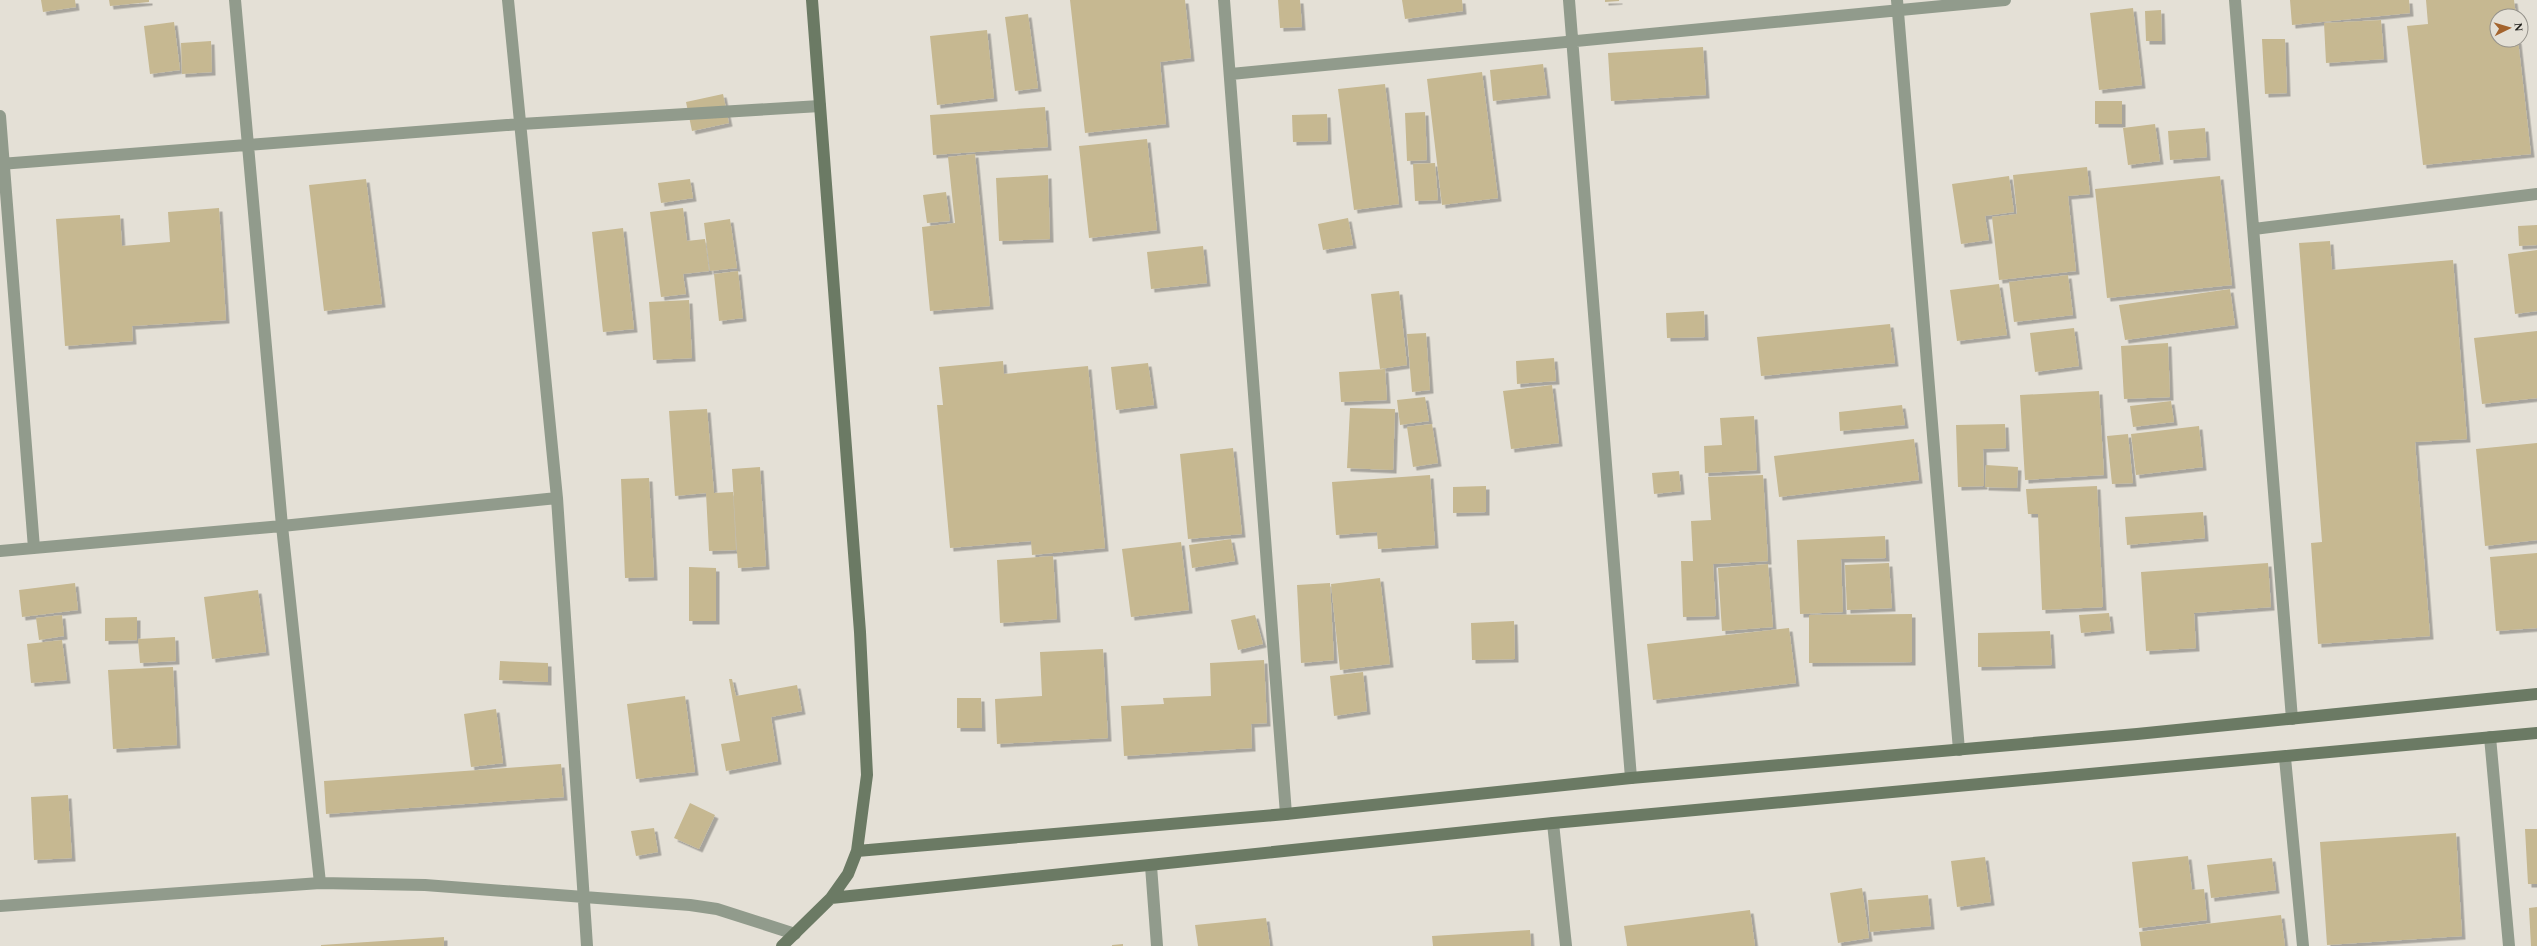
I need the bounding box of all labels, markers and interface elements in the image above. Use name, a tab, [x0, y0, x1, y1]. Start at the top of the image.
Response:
north arrow	[2489, 8, 2529, 48]
text: N	[2510, 22, 2527, 32]

